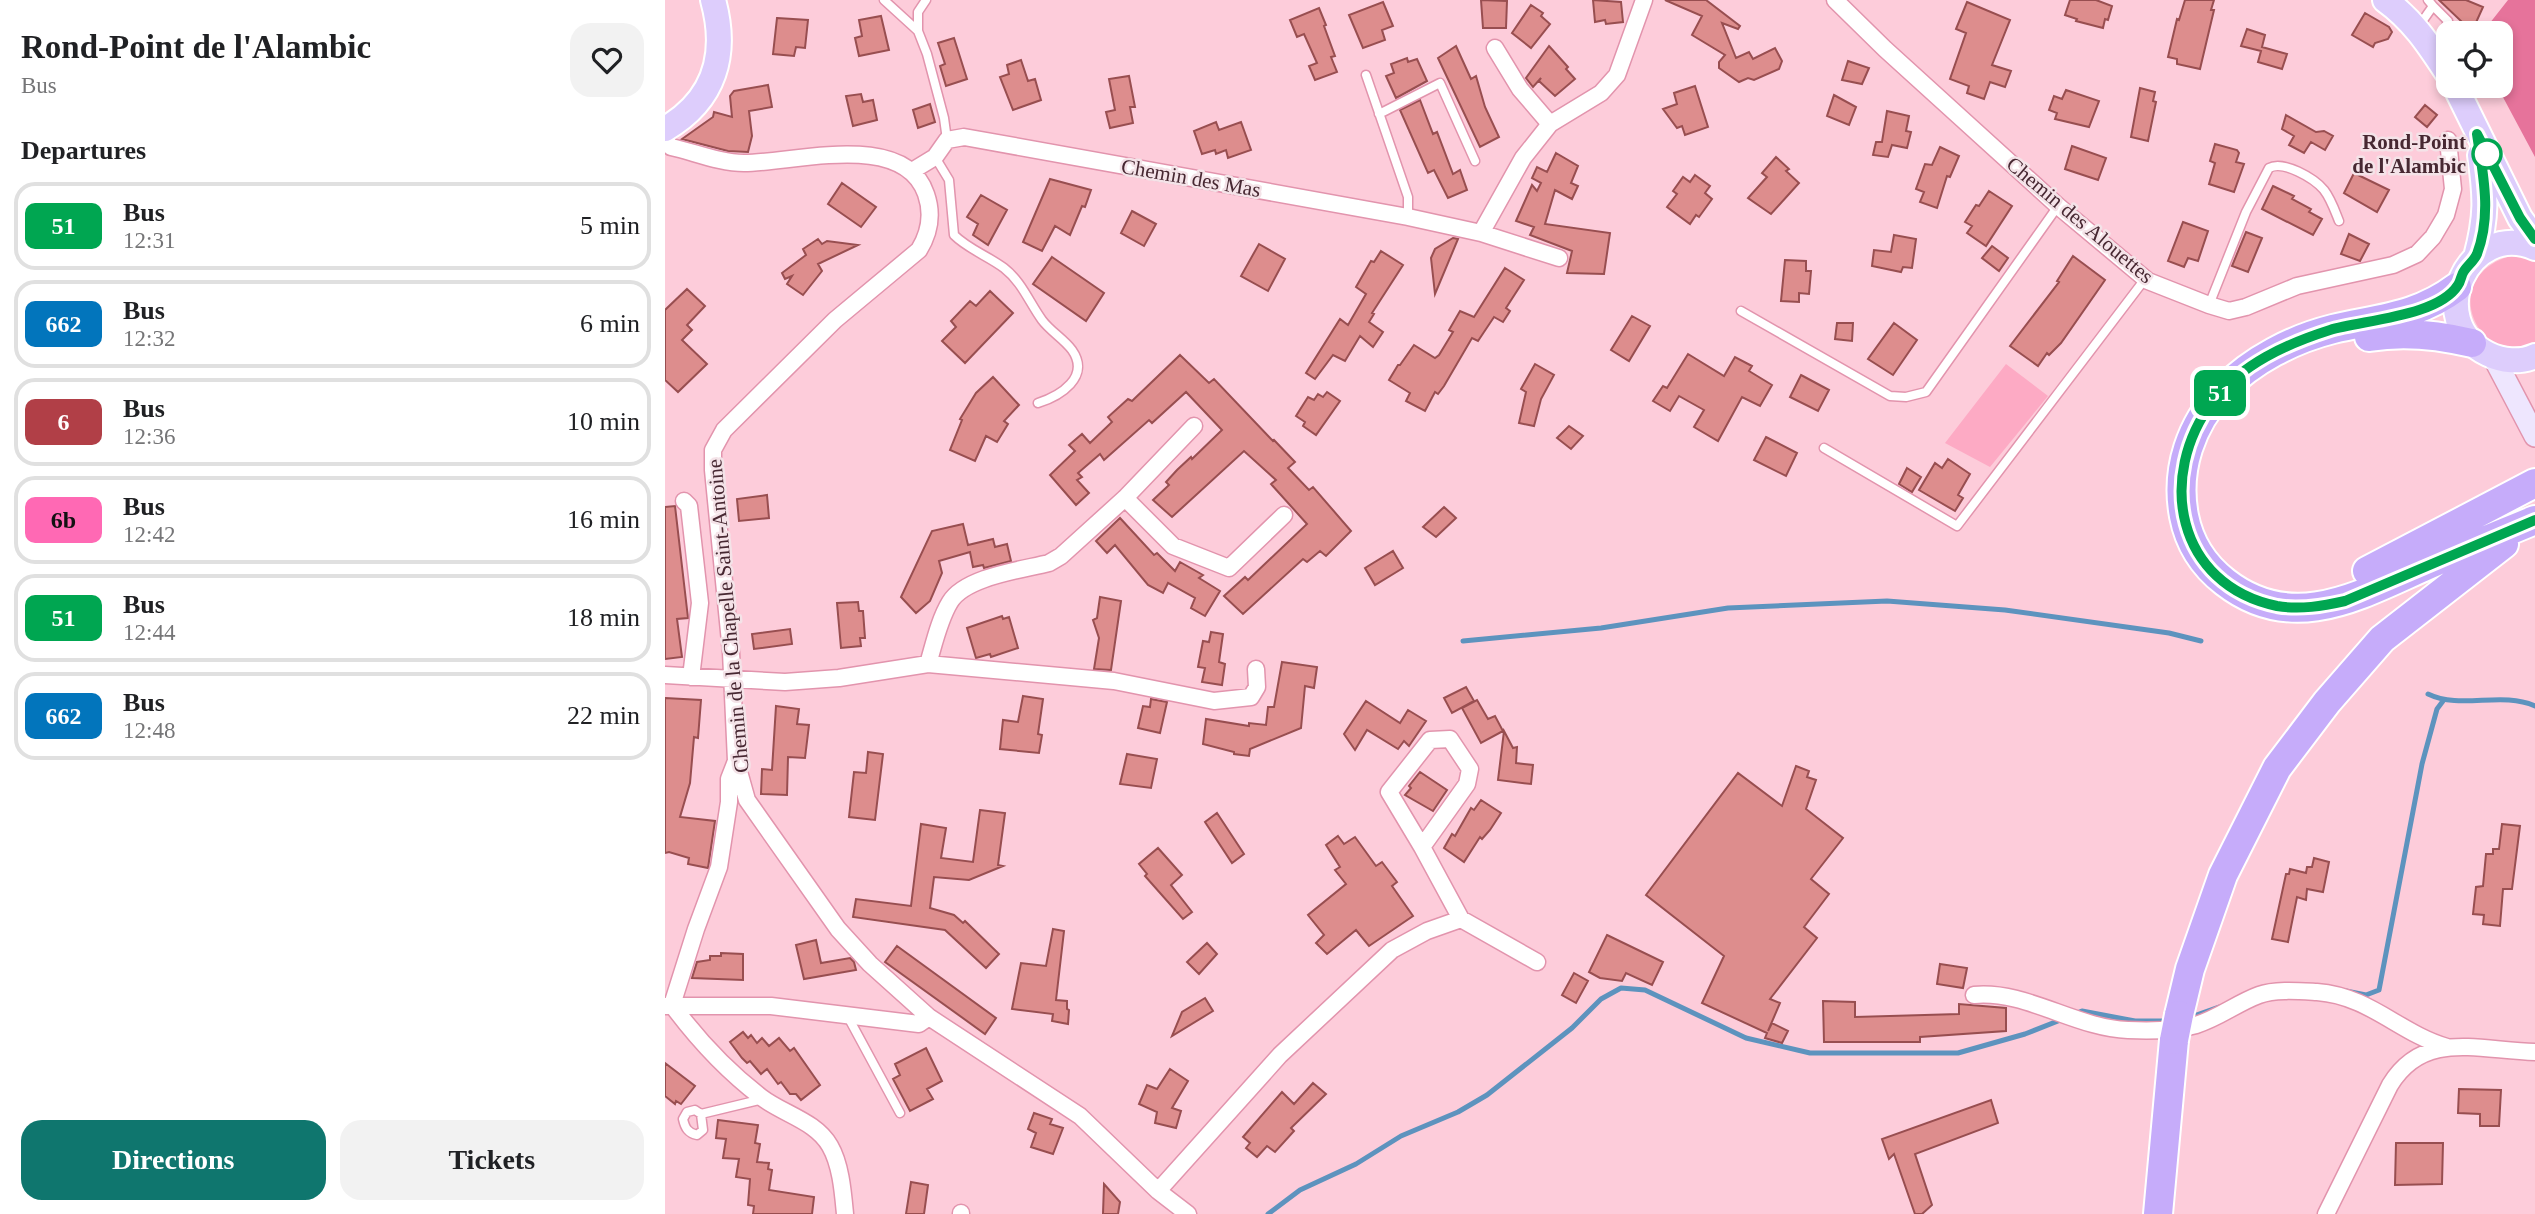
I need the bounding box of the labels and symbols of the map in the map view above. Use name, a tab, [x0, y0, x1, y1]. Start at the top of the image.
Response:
place label: Rond-Point de l'Alambic	[2352, 130, 2466, 178]
marker: Rond-Point de l'Alambic	[2472, 139, 2502, 169]
street label: Chemin des Alouettes	[2002, 152, 2158, 288]
street label: Chemin des Mas	[1119, 154, 1263, 202]
line badge: 51	[2189, 370, 2251, 416]
street label: Chemin de la Chapelle Saint-Antoine	[702, 458, 754, 774]

